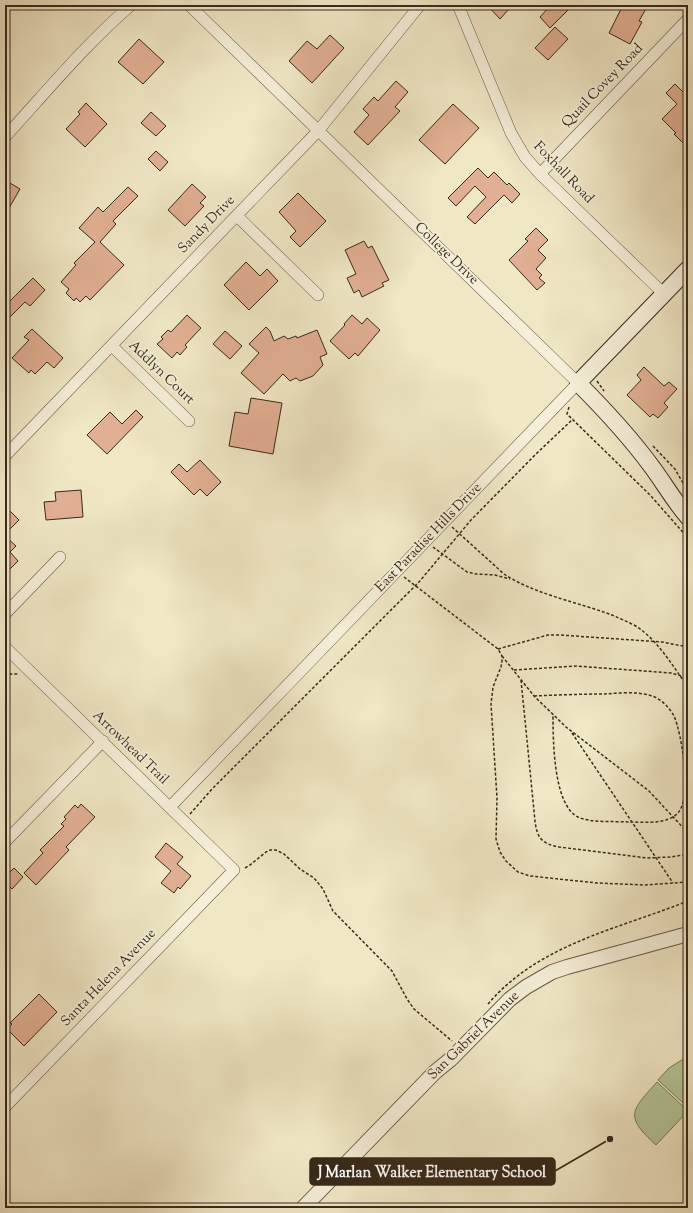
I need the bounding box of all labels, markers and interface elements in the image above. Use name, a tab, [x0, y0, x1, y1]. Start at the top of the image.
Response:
street label: Quail Covey Road	[558, 39, 648, 132]
street label: Foxhall Road	[528, 137, 598, 209]
street label: Sandy Drive	[174, 191, 240, 259]
street label: College Drive	[409, 218, 483, 290]
street label: Addlyn Court	[123, 336, 199, 410]
street label: East Paradise Hills Drive	[371, 479, 487, 597]
street label: Arrowhead Trail	[87, 706, 173, 790]
street label: Santa Helena Avenue	[57, 924, 161, 1032]
street label: San Gabriel Avenue	[424, 987, 524, 1085]
callout: J Marlan Walker Elementary School	[310, 1158, 555, 1185]
text: J Marlan Walker Elementary School	[317, 1163, 547, 1184]

